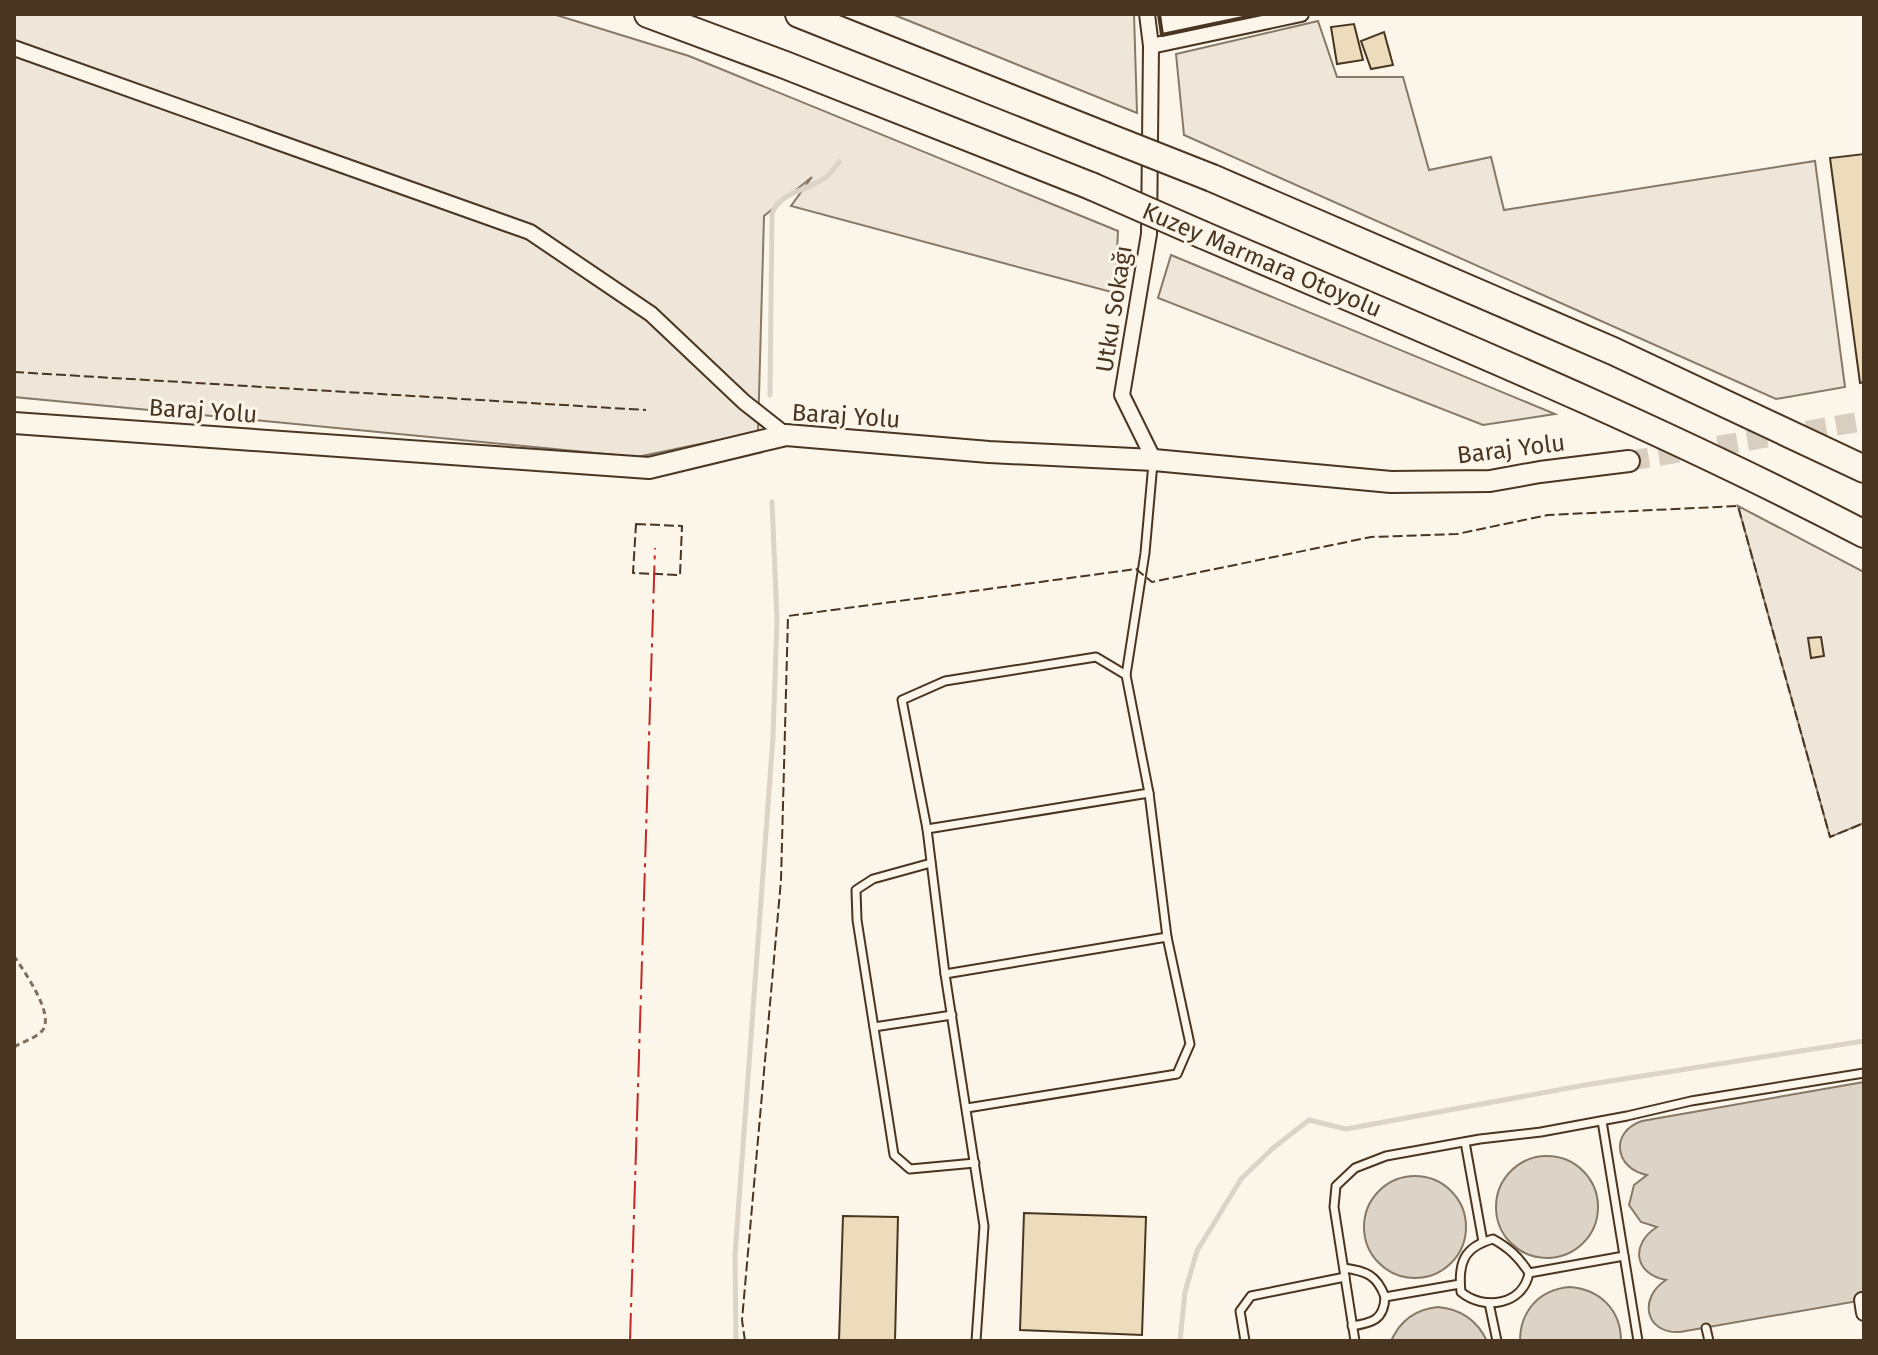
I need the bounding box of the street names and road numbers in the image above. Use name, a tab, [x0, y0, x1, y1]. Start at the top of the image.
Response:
street label: Kuzey Marmara Otoyolu	[1138, 197, 1386, 323]
street label: Utku Sokağı	[1090, 244, 1138, 374]
street label: Baraj Yolu	[148, 393, 258, 429]
street label: Baraj Yolu	[791, 398, 901, 434]
street label: Baraj Yolu	[1455, 428, 1567, 470]

